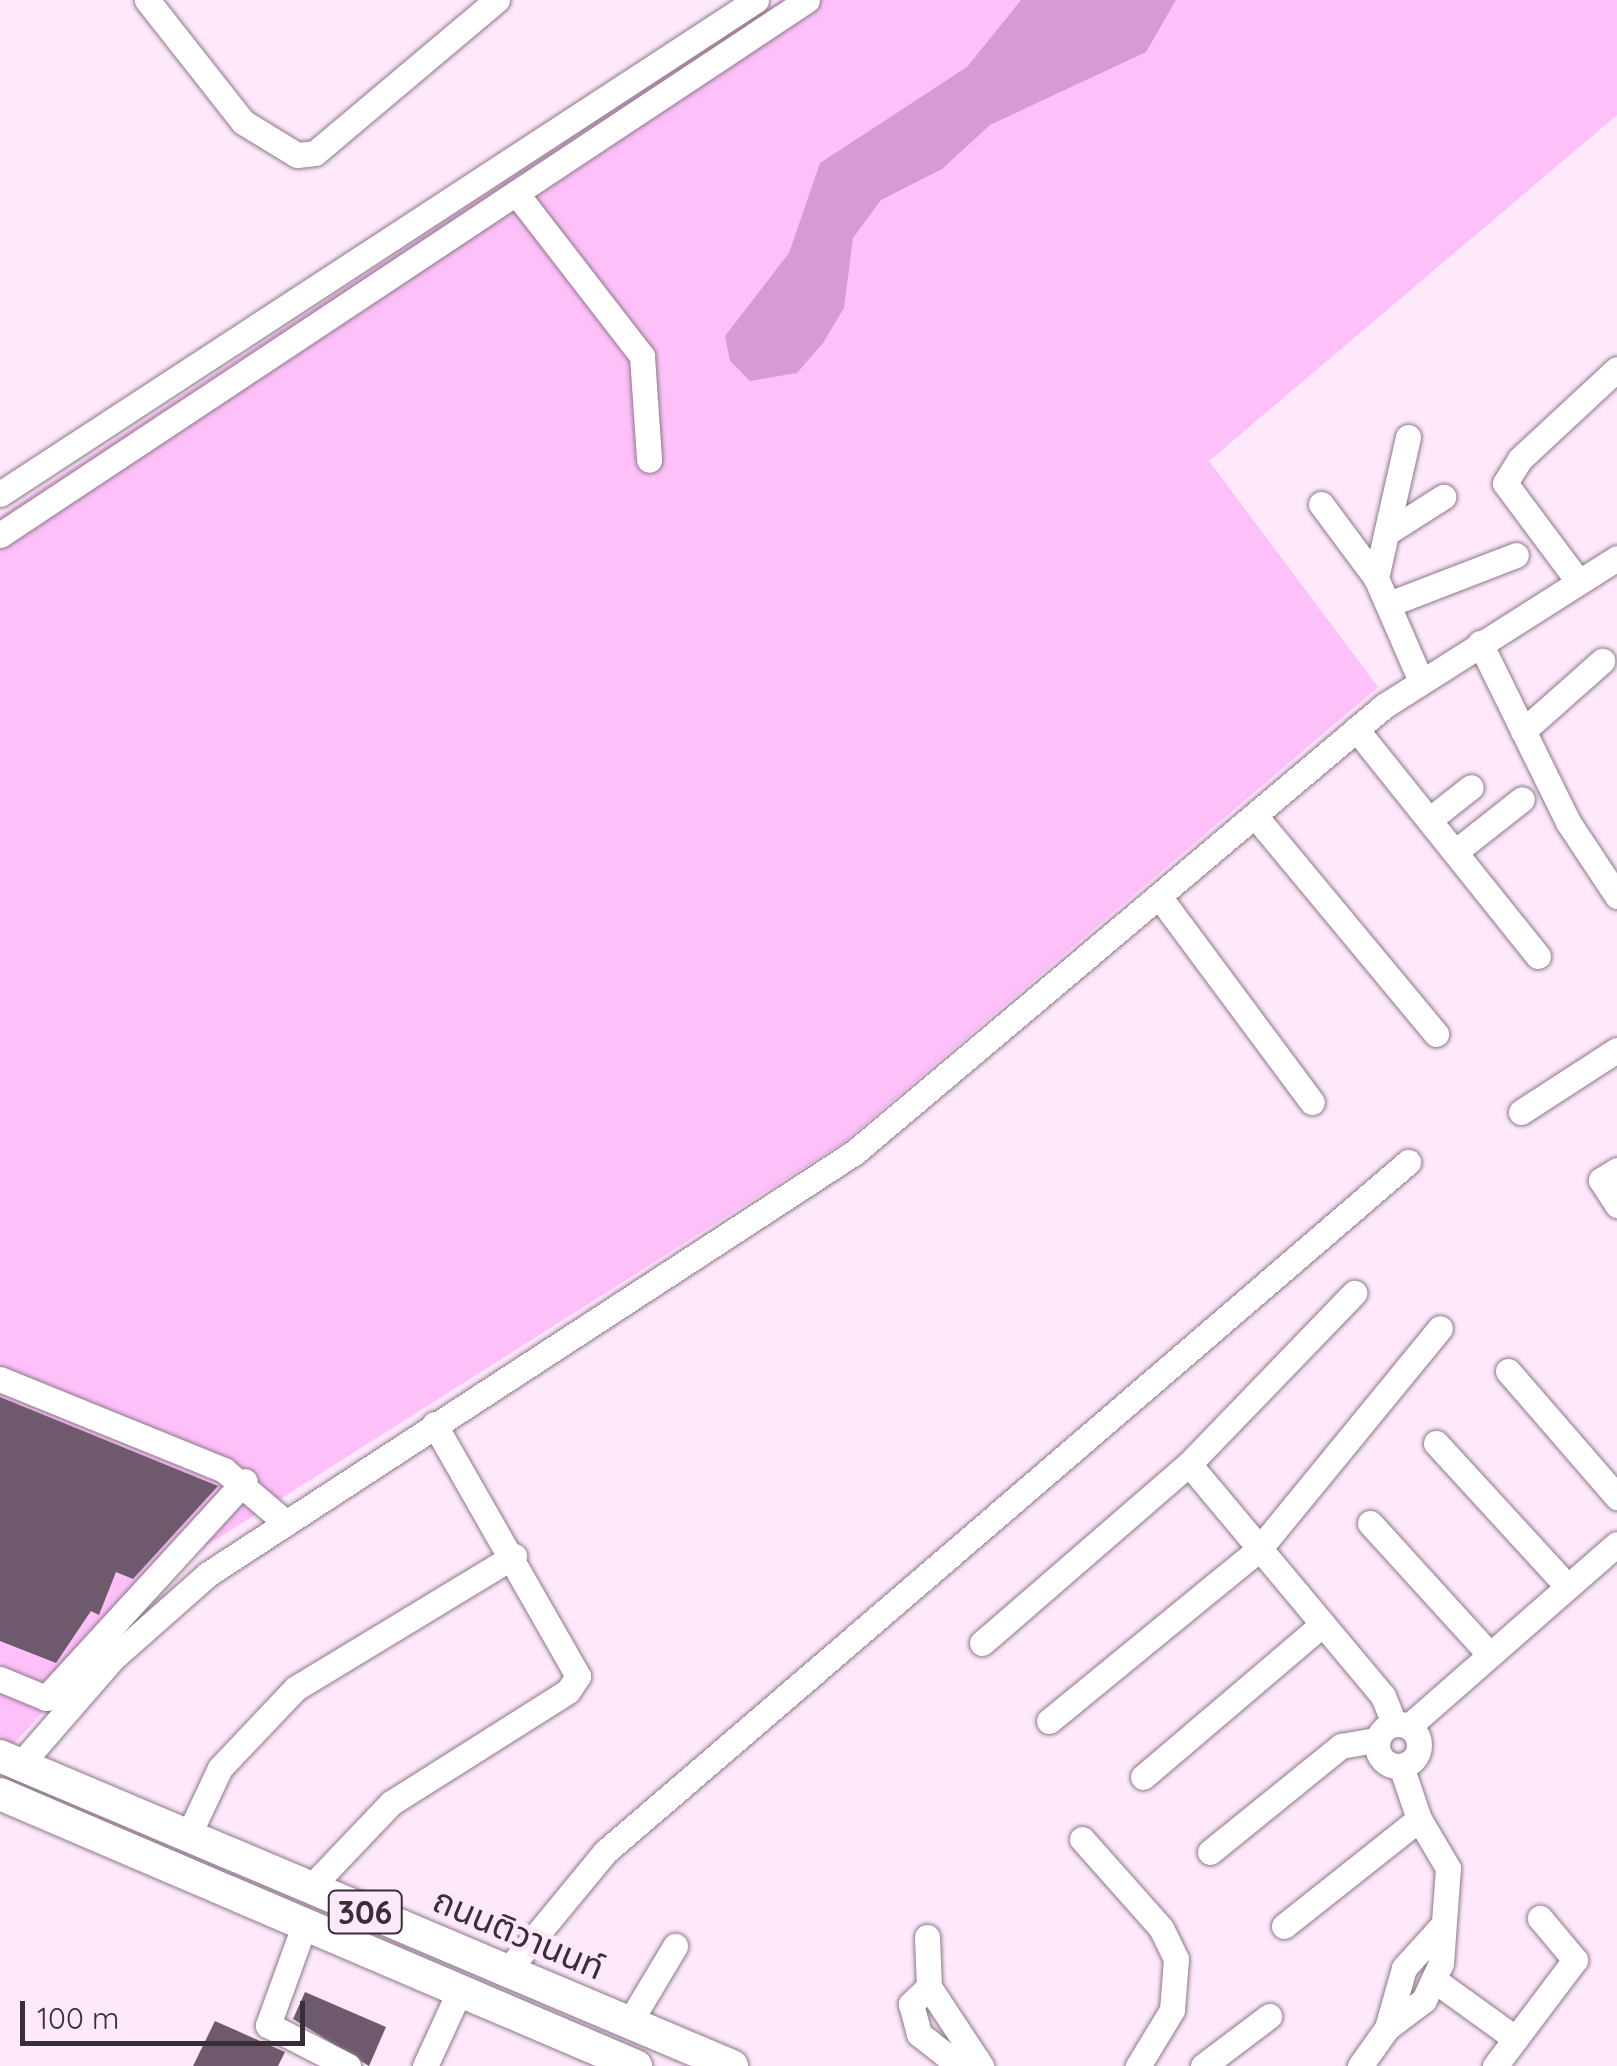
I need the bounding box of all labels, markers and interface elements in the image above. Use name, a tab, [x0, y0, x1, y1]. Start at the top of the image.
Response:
street label: ถนนติวานนท์	[427, 1878, 611, 1988]
road number: 306	[328, 1885, 402, 1939]
scale bar	[25, 1981, 310, 2043]
text: 100 m	[37, 1999, 119, 2037]

